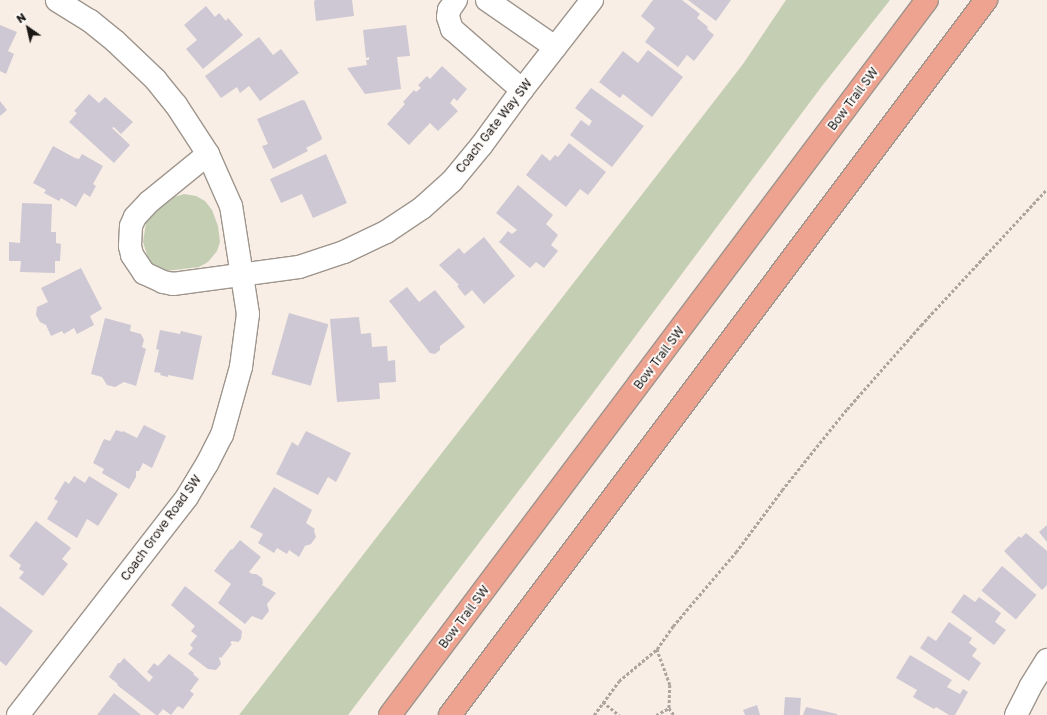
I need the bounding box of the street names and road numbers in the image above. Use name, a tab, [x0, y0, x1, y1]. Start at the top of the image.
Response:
street label: Bow Trail SW	[825, 65, 881, 133]
street label: Coach Gate Way SW	[453, 76, 535, 176]
street label: Bow Trail SW	[631, 324, 687, 392]
street label: Coach Grove Road SW	[118, 472, 204, 584]
street label: Bow Trail SW	[436, 583, 492, 651]

